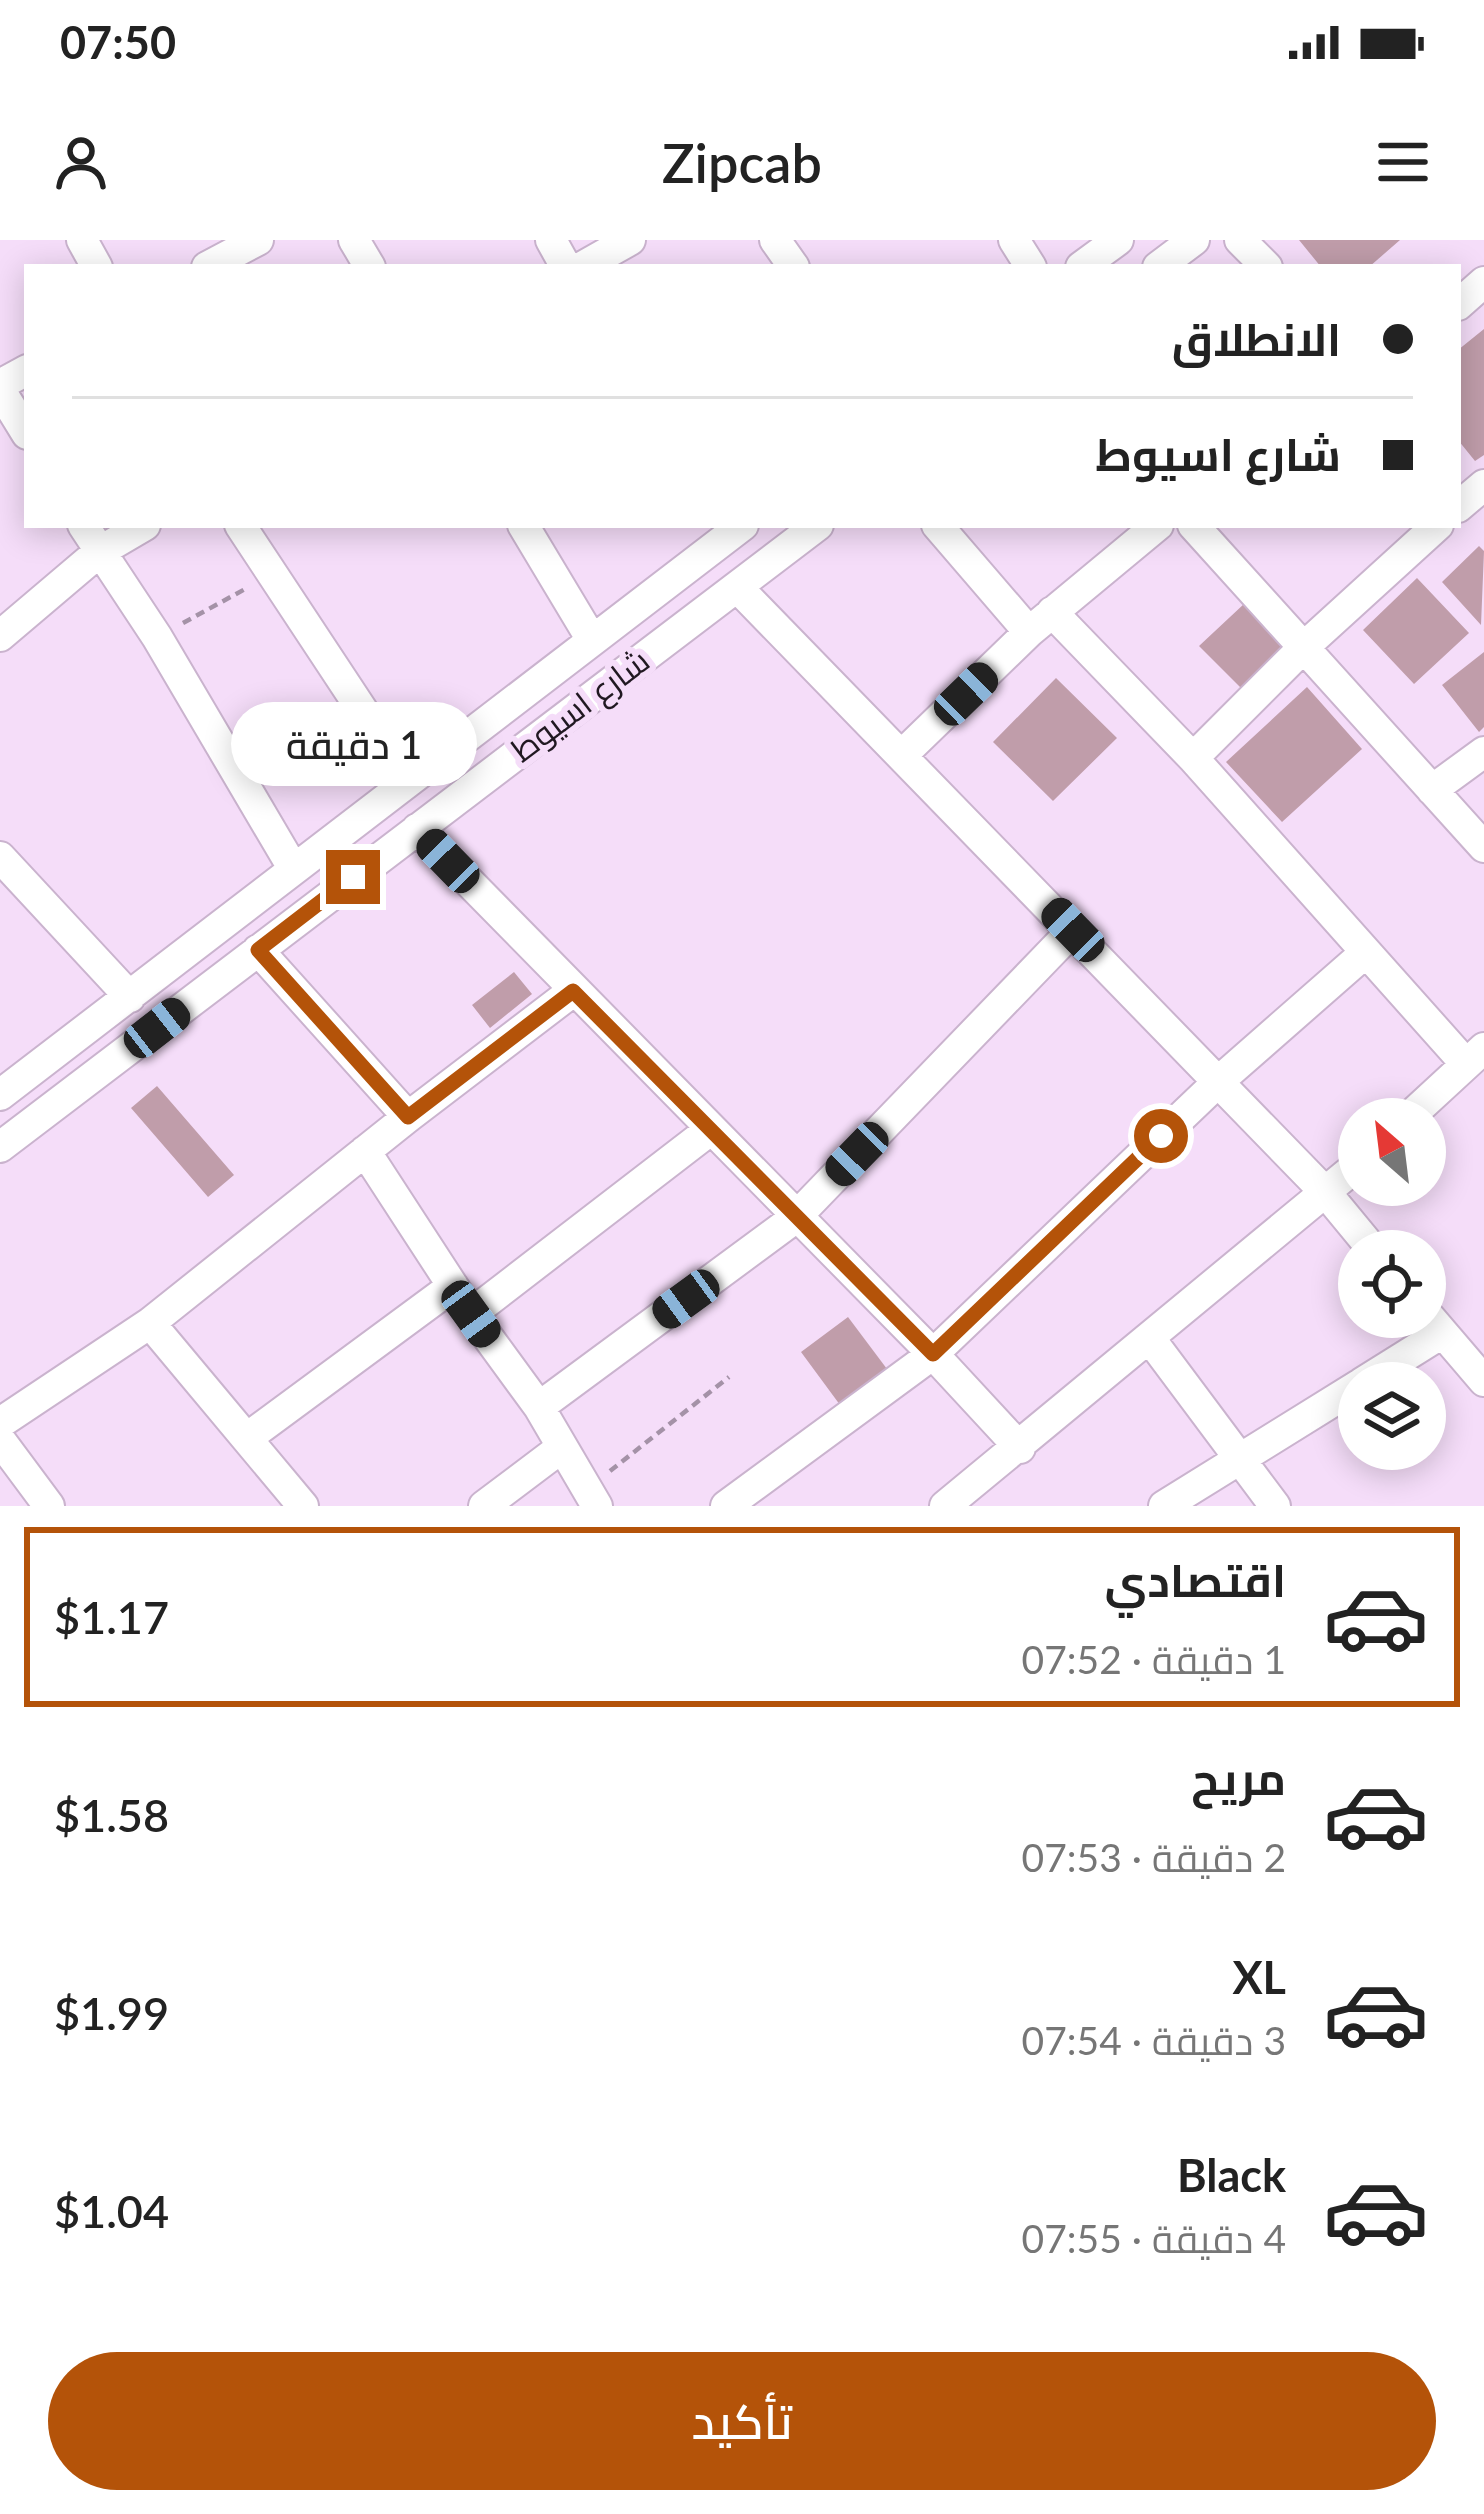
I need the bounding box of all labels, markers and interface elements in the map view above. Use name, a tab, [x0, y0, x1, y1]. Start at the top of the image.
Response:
text: 07:50	[60, 15, 176, 69]
icon: person	[48, 129, 114, 195]
icon: menu	[1370, 129, 1436, 195]
text: Zipcab	[662, 130, 822, 195]
text: الانطلاق	[1172, 312, 1341, 366]
text: شارع اسيوط	[1096, 427, 1341, 481]
street label: شارع اسيوط	[502, 639, 659, 772]
car	[928, 656, 1004, 732]
callout: 1 دقيقة	[230, 703, 476, 787]
text: 1 دقيقة	[286, 721, 422, 767]
car	[410, 823, 486, 899]
route end	[326, 850, 380, 904]
car	[1035, 892, 1111, 968]
car	[118, 992, 196, 1064]
north arrow	[1338, 1098, 1446, 1206]
map controls	[1338, 1098, 1446, 1470]
route start	[1134, 1109, 1188, 1163]
car	[819, 1116, 895, 1192]
button: locate	[1338, 1230, 1446, 1338]
car	[646, 1263, 726, 1335]
car	[435, 1274, 507, 1354]
button: layers	[1338, 1362, 1446, 1470]
text: اقتصادي	[1105, 1553, 1286, 1607]
icon: car	[1322, 1563, 1430, 1671]
text: $1.17	[54, 1590, 169, 1644]
text: 1 دقيقة · 07:52	[1022, 1636, 1286, 1682]
text: مريح	[1191, 1751, 1286, 1805]
icon: car	[1322, 1761, 1430, 1869]
text: $1.58	[54, 1788, 169, 1842]
text: 2 دقيقة · 07:53	[1022, 1834, 1286, 1880]
text: XL	[1232, 1950, 1286, 2004]
icon: car	[1322, 1959, 1430, 2067]
text: $1.99	[54, 1986, 169, 2040]
text: 3 دقيقة · 07:54	[1022, 2017, 1286, 2063]
text: Black	[1177, 2148, 1286, 2202]
icon: car	[1322, 2157, 1430, 2265]
text: $1.04	[54, 2184, 169, 2238]
text: 4 دقيقة · 07:55	[1022, 2215, 1286, 2261]
button: تأكيد	[48, 2352, 1436, 2490]

